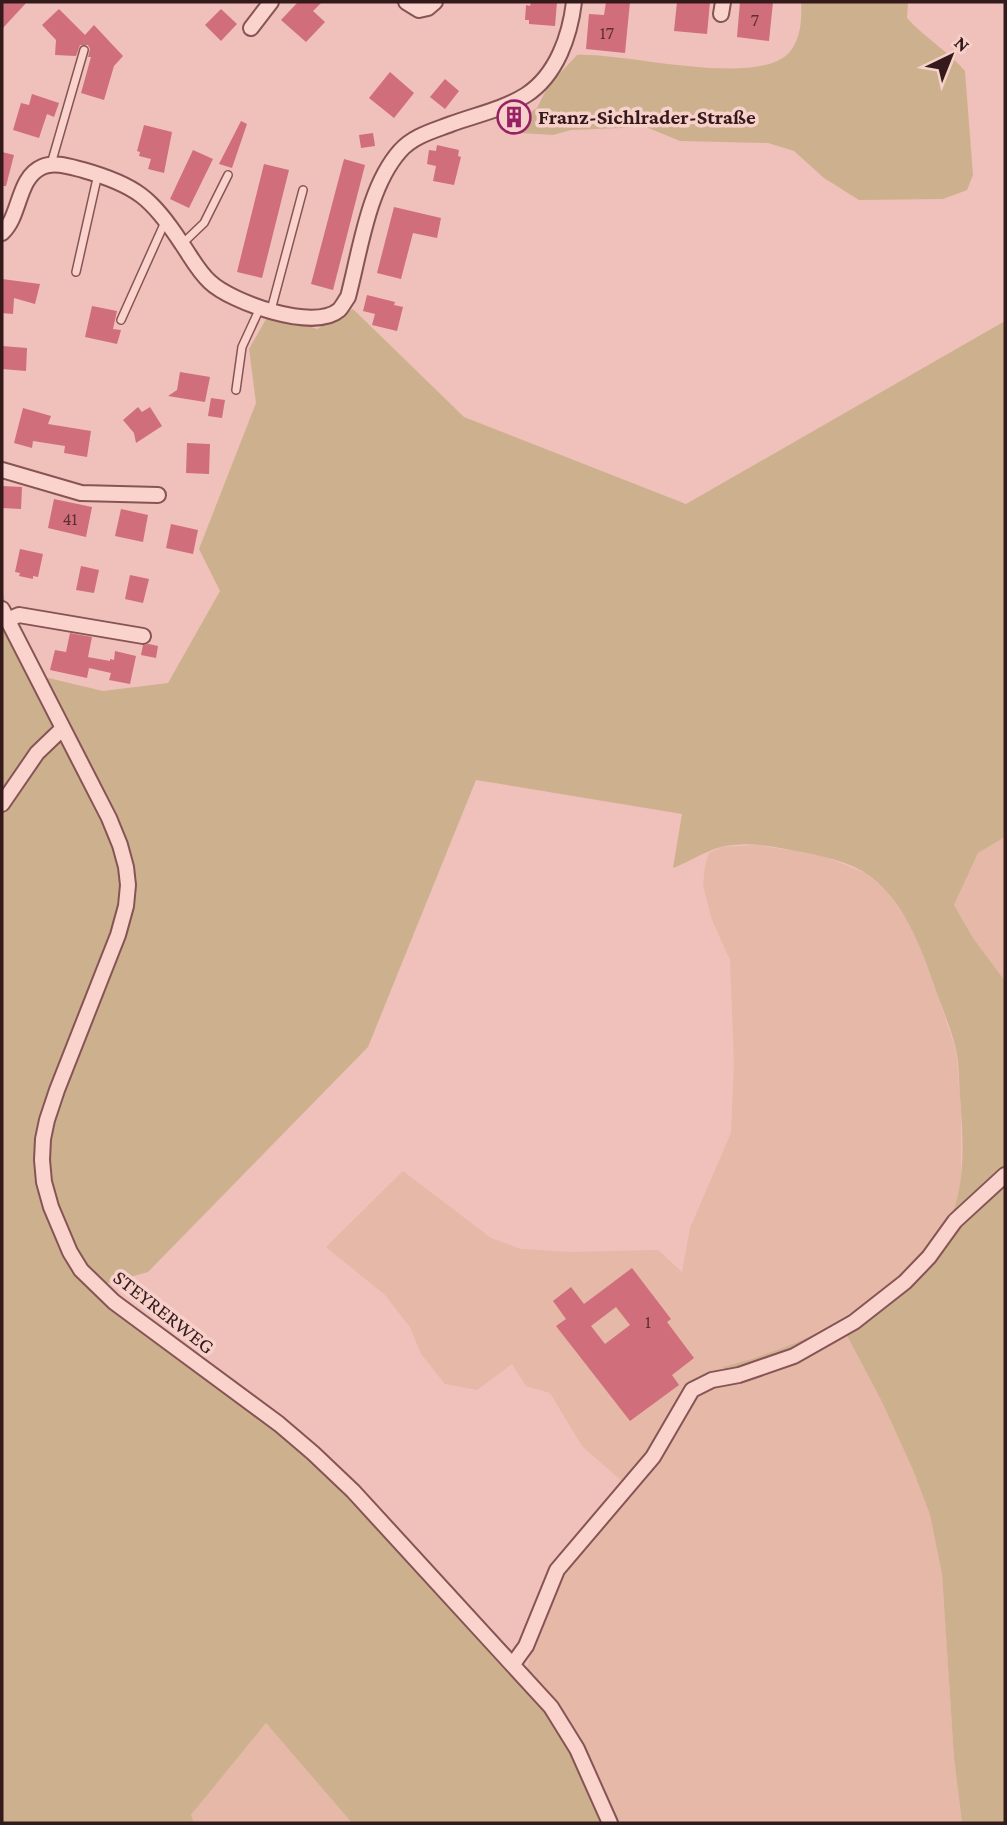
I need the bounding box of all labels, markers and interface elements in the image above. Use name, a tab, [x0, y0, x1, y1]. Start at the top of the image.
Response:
house number: 7	[751, 10, 759, 30]
north arrow	[916, 21, 986, 91]
house number: 17	[600, 23, 614, 43]
text: N	[950, 32, 974, 56]
building icon: Franz-Sichlrader-Straße	[495, 98, 533, 136]
place label: Franz-Sichlrader-Straße	[538, 105, 756, 129]
house number: 41	[62, 509, 78, 529]
street label: STEYRERWEG	[109, 1265, 219, 1359]
house number: 1	[645, 1312, 651, 1332]

